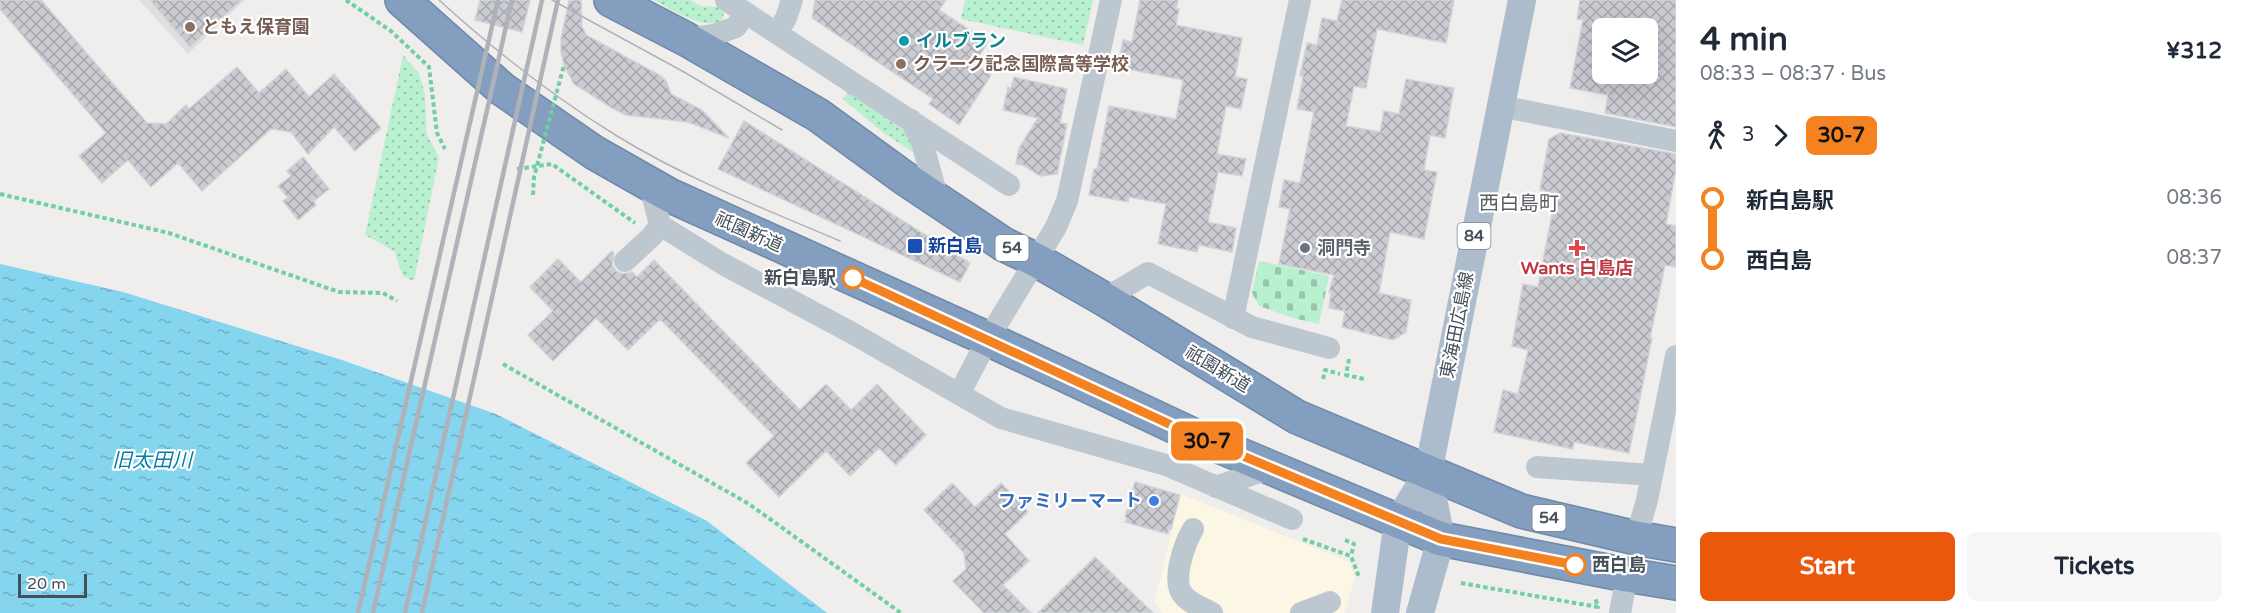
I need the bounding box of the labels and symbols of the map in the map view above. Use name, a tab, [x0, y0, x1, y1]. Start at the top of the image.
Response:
place label: ともえ保育園	[202, 16, 310, 38]
marker: ともえ保育園	[183, 20, 197, 34]
place label: イルブラン	[916, 30, 1006, 52]
marker: イルブラン	[897, 34, 911, 48]
place label: クラーク記念国際高等学校	[913, 53, 1129, 75]
marker: クラーク記念国際高等学校	[894, 57, 908, 71]
district label: 西白島町	[1479, 192, 1559, 216]
street label: 祇園新道	[712, 207, 786, 257]
road number: 84	[1458, 223, 1490, 249]
place label: 新白島	[928, 235, 982, 257]
road number: 54	[996, 235, 1028, 261]
marker: 新白島	[906, 237, 924, 255]
place label: 洞門寺	[1317, 237, 1371, 259]
marker: 洞門寺	[1298, 241, 1312, 255]
marker: Wants 白島店	[1570, 241, 1584, 255]
place label: Wants 白島店	[1521, 257, 1633, 279]
place label: 新白島駅	[764, 267, 836, 289]
marker: 新白島駅	[842, 267, 864, 289]
street label: 東海田広島線	[1436, 270, 1478, 380]
street label: 祇園新道	[1181, 341, 1255, 397]
line badge: 30-7	[1165, 422, 1249, 460]
water label: 旧太田川	[112, 449, 194, 473]
place label: ファミリーマート	[998, 490, 1142, 512]
marker: ファミリーマート	[1147, 494, 1161, 508]
road number: 54	[1532, 505, 1566, 531]
marker: 西白島	[1564, 554, 1586, 576]
place label: 西白島	[1592, 554, 1646, 576]
scale bar	[18, 571, 87, 598]

